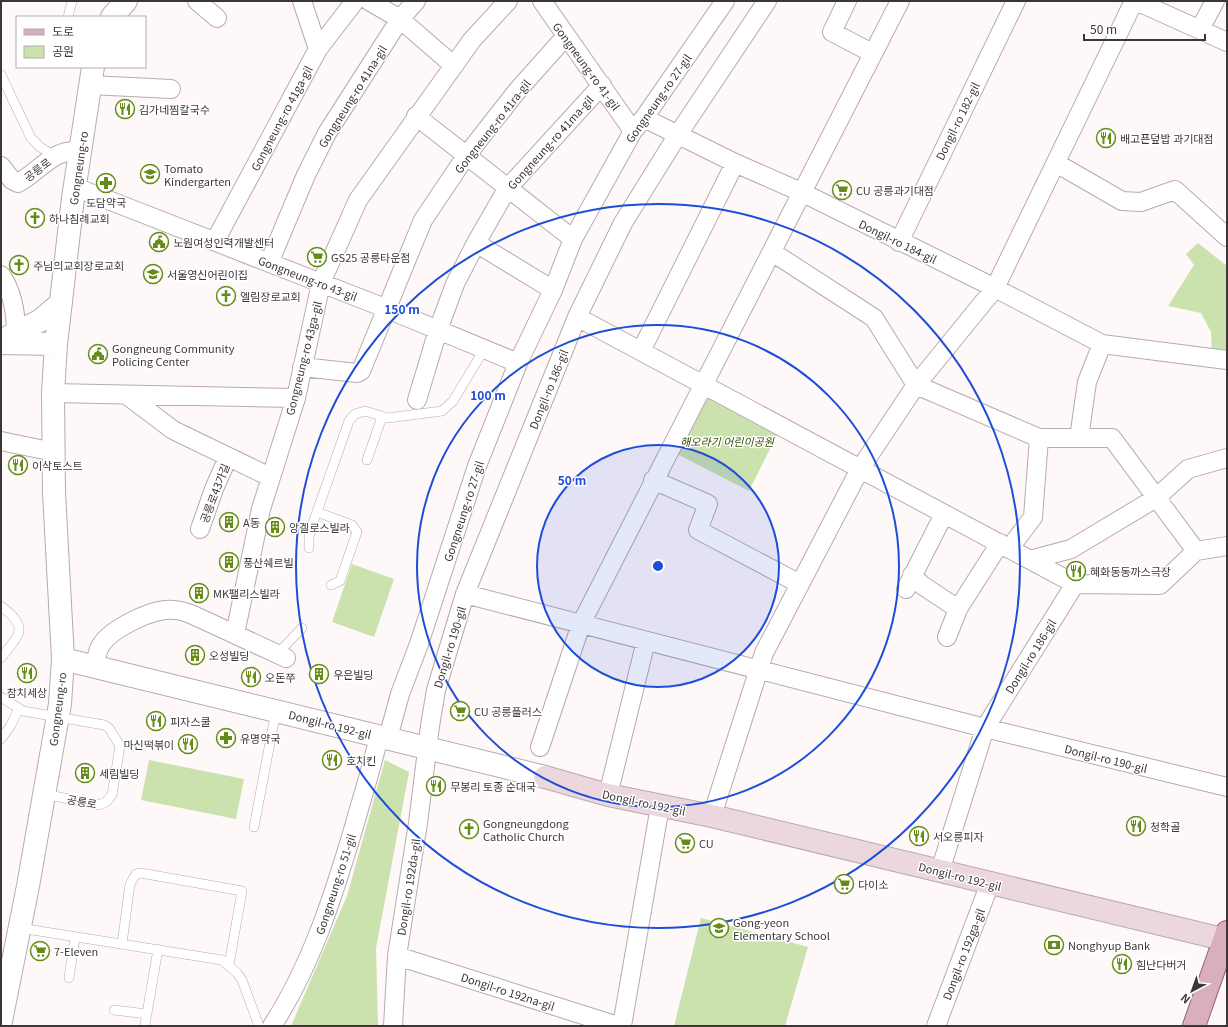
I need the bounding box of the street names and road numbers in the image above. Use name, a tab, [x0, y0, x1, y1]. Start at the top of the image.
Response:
street label: Gongneung-ro 41-gil	[550, 19, 624, 113]
street label: Gongneung-ro 41na-gil	[314, 42, 390, 150]
street label: Gongneung-ro 27-gil	[621, 50, 695, 146]
street label: Gongneung-ro 41ga-gil	[246, 63, 316, 173]
street label: Gongneung-ro 41ra-gil	[450, 76, 534, 176]
street label: Dongil-ro 182-gil	[931, 79, 983, 163]
street label: Gongneung-ro 41ma-gil	[503, 92, 597, 192]
street label: Gongneung-ro	[65, 130, 91, 206]
street label: 공릉로	[20, 153, 54, 185]
street label: Dongil-ro 184-gil	[856, 215, 940, 267]
street label: Gongneung-ro 43-gil	[256, 252, 360, 304]
street label: Gongneung-ro 43ga-gil	[281, 299, 325, 417]
street label: Dongil-ro 186-gil	[525, 347, 571, 431]
street label: Gongneung-ro 27-gil	[439, 459, 487, 563]
street label: 공릉로43가길	[195, 461, 233, 525]
street label: Dongil-ro 190-gil	[429, 604, 469, 690]
street label: Dongil-ro 186-gil	[1001, 616, 1059, 696]
street label: Gongneung-ro	[45, 671, 69, 747]
street label: Dongil-ro 192-gil	[287, 706, 373, 742]
street label: Dongil-ro 190-gil	[1063, 740, 1149, 776]
street label: Dongil-ro 192-gil	[601, 785, 687, 819]
street label: 공릉로	[66, 790, 98, 812]
street label: Gongneung-ro 51-gil	[311, 832, 359, 936]
street label: Dongil-ro 192da-gil	[392, 837, 424, 937]
street label: Dongil-ro 192-gil	[917, 858, 1003, 894]
street label: Dongil-ro 192ga-gil	[938, 906, 988, 1002]
street label: Dongil-ro 192na-gil	[459, 968, 557, 1014]

